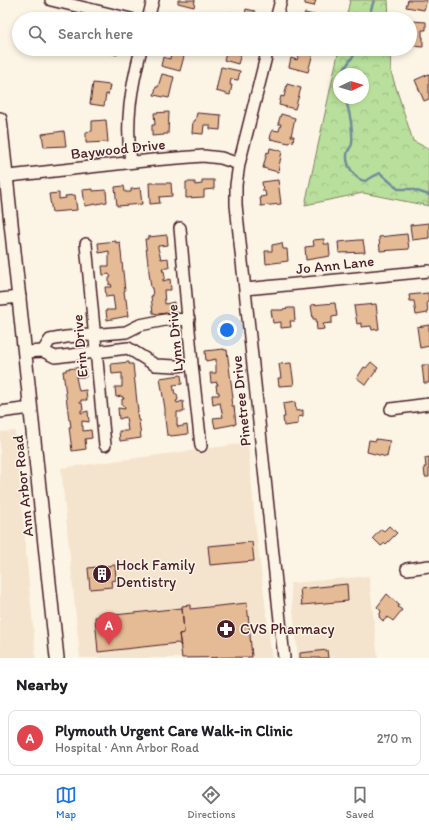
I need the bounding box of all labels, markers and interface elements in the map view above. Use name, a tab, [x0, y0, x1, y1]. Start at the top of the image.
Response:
search box	[12, 12, 417, 56]
icon: search	[26, 23, 48, 45]
text: Search here	[58, 25, 133, 43]
north arrow	[333, 68, 369, 104]
street label: Baywood Drive	[70, 135, 166, 163]
street label: Jo Ann Lane	[295, 252, 375, 278]
street label: Lynn Drive	[163, 304, 187, 372]
street label: Erin Drive	[68, 314, 92, 378]
your location	[217, 320, 237, 340]
street label: Pinetree Drive	[227, 355, 255, 447]
street label: Ann Arbor Road	[9, 434, 37, 538]
place label: Hock Family Dentistry	[116, 556, 195, 591]
building icon: Hock Family Dentistry	[91, 563, 113, 585]
pin: A	[96, 612, 122, 645]
pharmacy icon: CVS Pharmacy	[215, 618, 237, 640]
place label: CVS Pharmacy	[240, 620, 334, 638]
text: Nearby	[16, 674, 68, 694]
text: Plymouth Urgent Care Walk-in Clinic	[55, 722, 293, 740]
text: A	[26, 731, 34, 746]
text: 270 m	[377, 731, 412, 746]
text: Hospital · Ann Arbor Road	[55, 740, 199, 755]
tab: Map	[55, 784, 77, 821]
tab: Directions	[187, 784, 236, 821]
tab: Saved	[346, 784, 374, 821]

